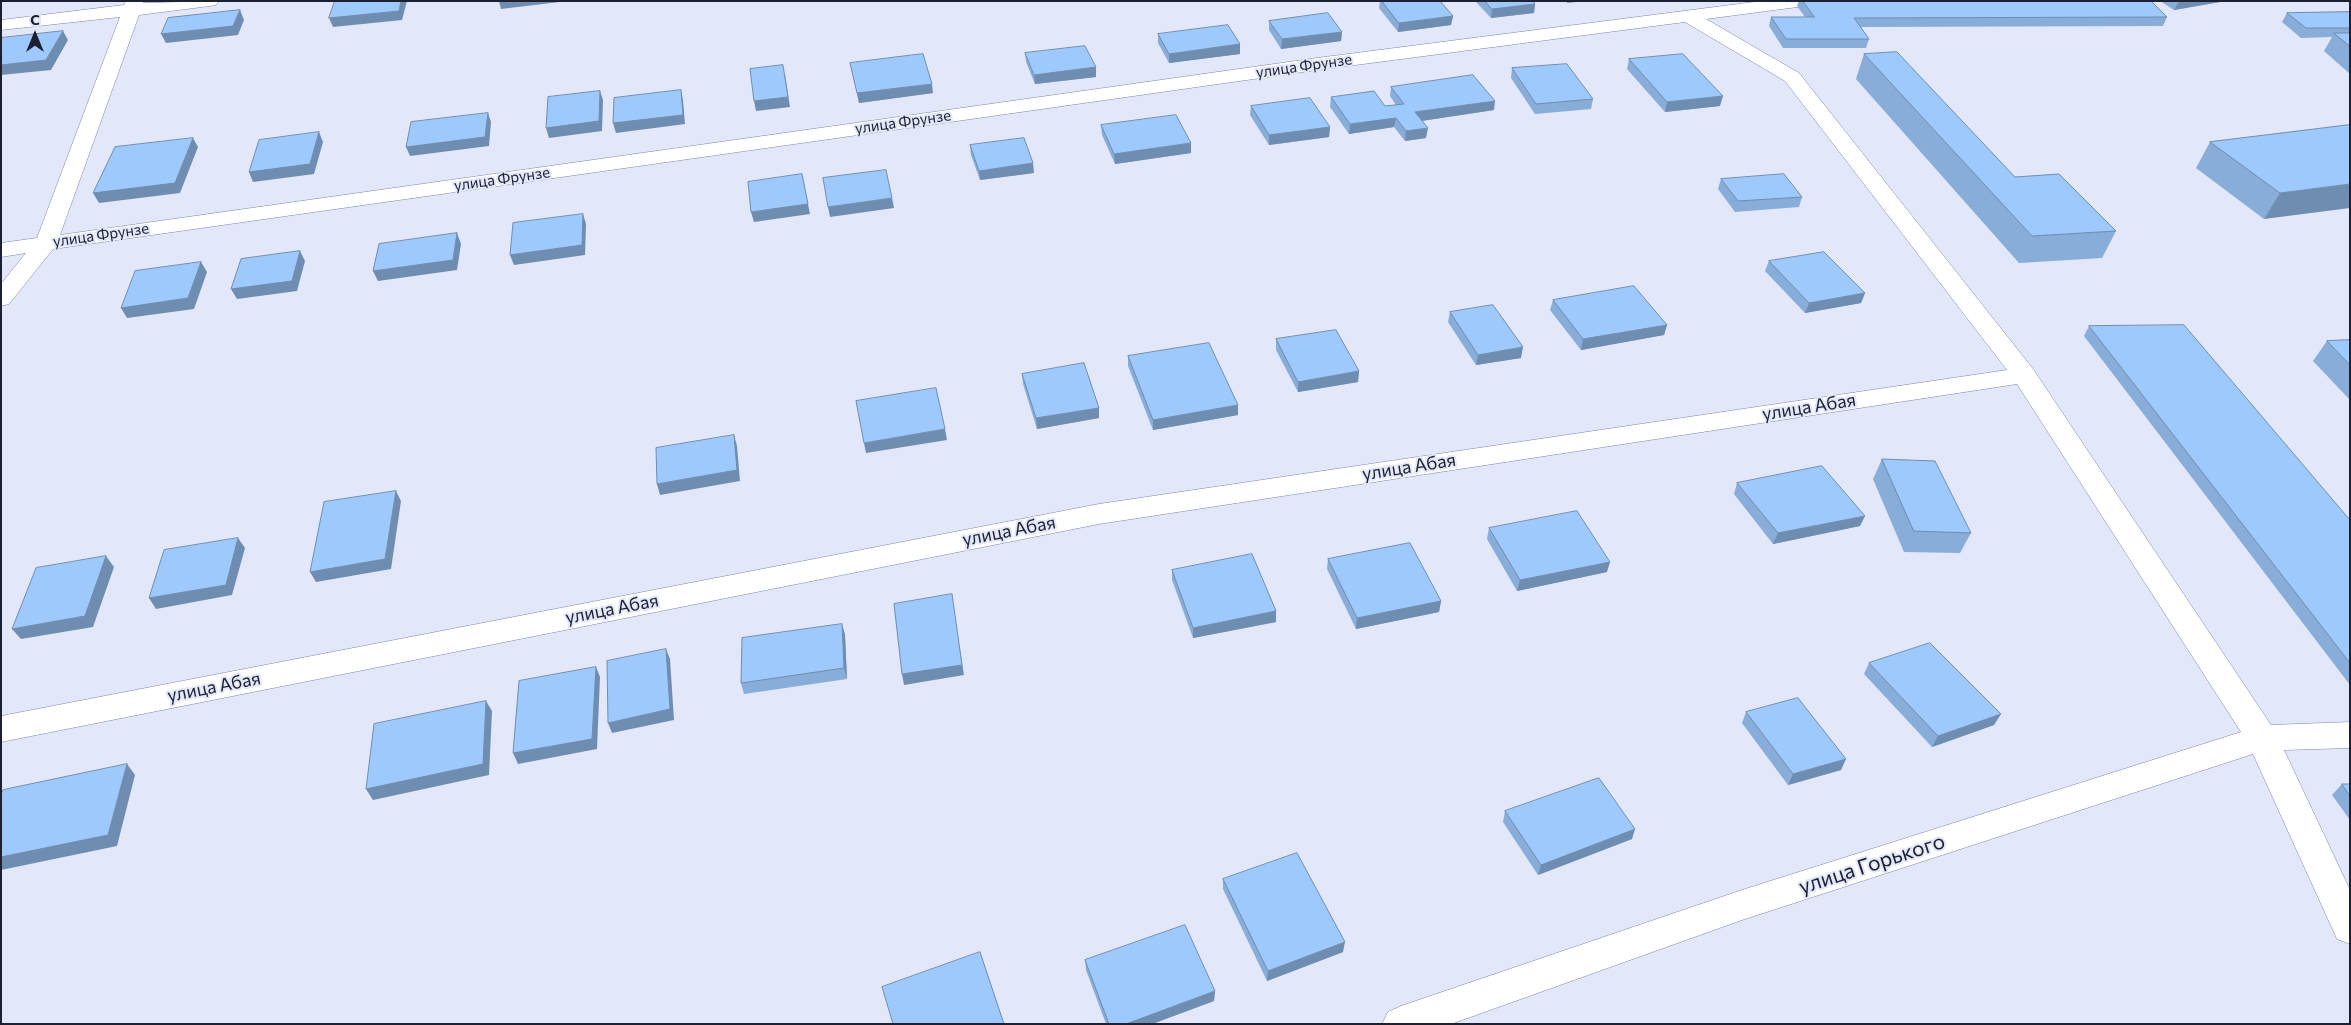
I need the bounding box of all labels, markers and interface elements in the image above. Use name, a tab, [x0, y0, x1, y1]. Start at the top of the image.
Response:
north arrow	[10, 10, 60, 60]
text: С	[30, 11, 40, 28]
street label: улица Фрунзе	[1255, 50, 1353, 82]
street label: улица Фрунзе	[854, 106, 952, 138]
street label: улица Фрунзе	[453, 163, 551, 195]
street label: улица Фрунзе	[52, 219, 150, 251]
street label: улица Абая	[1761, 389, 1857, 425]
street label: улица Абая	[1361, 449, 1457, 485]
street label: улица Абая	[961, 511, 1057, 551]
street label: улица Абая	[564, 589, 660, 629]
street label: улица Абая	[166, 667, 262, 707]
street label: улица Горького	[1796, 828, 1948, 900]

